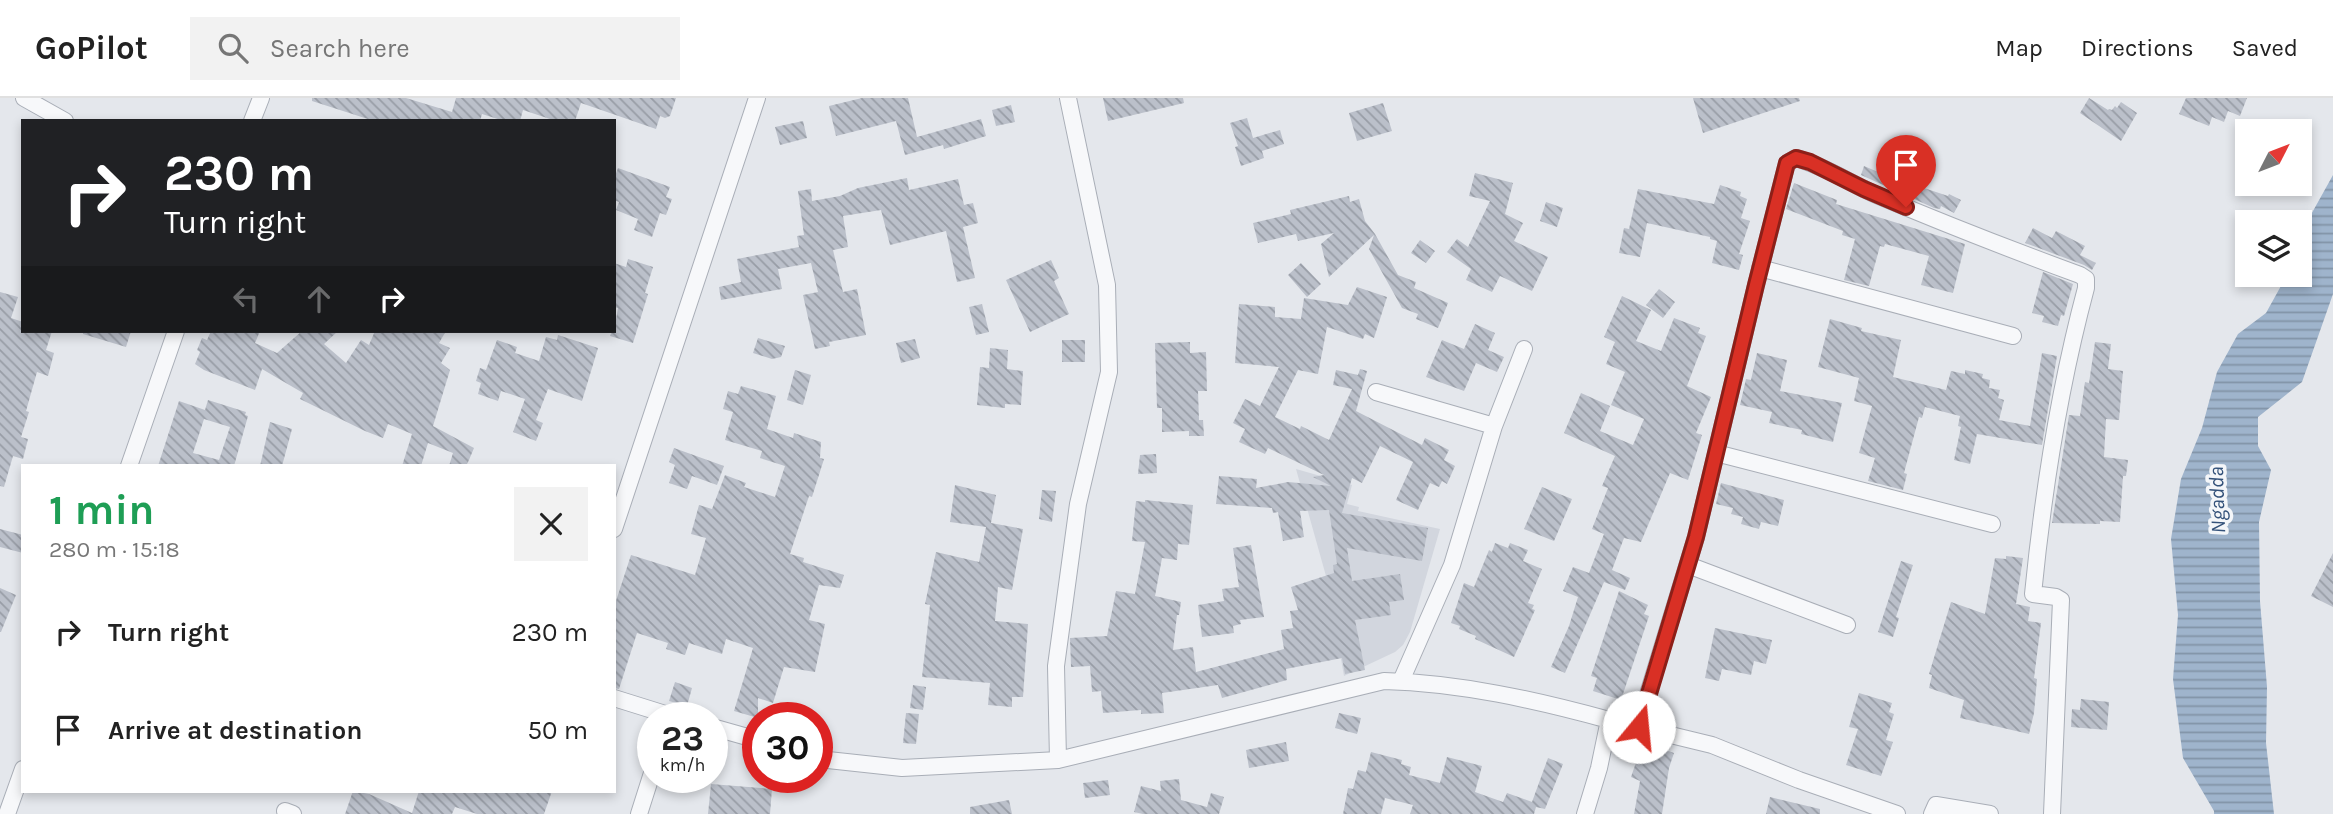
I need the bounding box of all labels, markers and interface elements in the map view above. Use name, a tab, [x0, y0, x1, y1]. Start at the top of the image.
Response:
search box	[190, 17, 680, 80]
text: GoPilot	[35, 29, 148, 67]
icon: search	[214, 29, 252, 67]
text: Search here	[270, 33, 410, 64]
text: Map	[1995, 34, 2043, 62]
text: Directions	[2081, 34, 2194, 62]
text: Saved	[2232, 34, 2298, 62]
north arrow	[2235, 119, 2312, 196]
map controls	[2235, 119, 2312, 287]
pin	[1876, 135, 1936, 207]
text: 230 m	[164, 145, 314, 202]
icon: arrive	[1887, 146, 1925, 184]
icon: right	[49, 147, 140, 238]
text: Turn right	[164, 204, 306, 241]
button: layers	[2235, 210, 2312, 287]
icon: left	[227, 280, 265, 318]
icon: ahead	[300, 280, 338, 318]
icon: right	[373, 280, 411, 318]
water label: Ngadda	[2204, 466, 2230, 534]
text: 1 min	[49, 485, 154, 535]
button: close	[514, 487, 588, 561]
text: 280 m · 15:18	[49, 536, 180, 563]
icon: right	[49, 613, 87, 651]
text: Turn right	[108, 617, 229, 648]
text: 230 m	[512, 617, 588, 648]
position arrow	[1602, 690, 1676, 764]
speed limit sign: 30	[742, 702, 833, 793]
icon: arrive	[49, 711, 87, 749]
text: Arrive at destination	[108, 715, 362, 746]
text: 50 m	[527, 715, 588, 746]
text: 23	[661, 718, 704, 759]
text: km/h	[660, 754, 705, 776]

